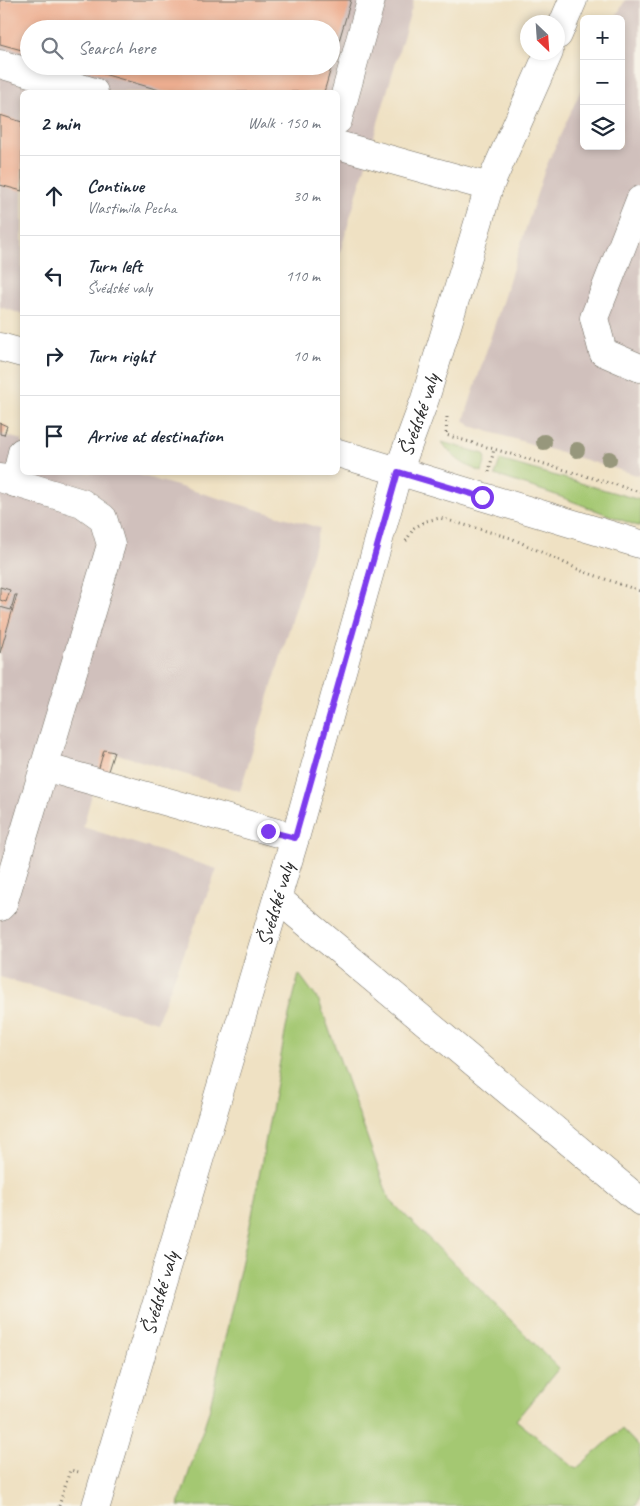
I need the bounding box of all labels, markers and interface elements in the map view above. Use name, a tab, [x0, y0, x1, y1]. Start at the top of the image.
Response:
north arrow	[520, 15, 565, 60]
map controls	[580, 15, 625, 150]
button: +	[580, 15, 625, 60]
search box	[20, 20, 340, 75]
icon: search	[38, 34, 66, 62]
text: Search here	[78, 36, 155, 60]
button: −	[580, 60, 625, 105]
button: layers	[580, 105, 625, 150]
text: 2 min	[40, 110, 80, 136]
text: Walk · 150 m	[248, 113, 320, 133]
text: Continue	[87, 174, 144, 198]
icon: ahead	[40, 182, 68, 210]
text: 30 m	[293, 186, 320, 206]
text: Vlastimila Pecha	[87, 198, 176, 218]
text: Turn left	[87, 254, 142, 278]
icon: left	[40, 262, 68, 290]
text: 110 m	[286, 266, 320, 286]
text: Švédské valy	[87, 278, 152, 298]
icon: right	[40, 342, 68, 370]
text: Turn right	[87, 344, 154, 368]
text: 10 m	[293, 346, 320, 366]
street label: Švédské valy	[392, 369, 445, 460]
icon: arrive	[40, 422, 68, 450]
text: Arrive at destination	[87, 424, 223, 448]
route start	[471, 486, 494, 509]
route end	[257, 820, 280, 843]
street label: Švédské valy	[251, 858, 301, 949]
street label: Švédské valy	[135, 1247, 185, 1338]

